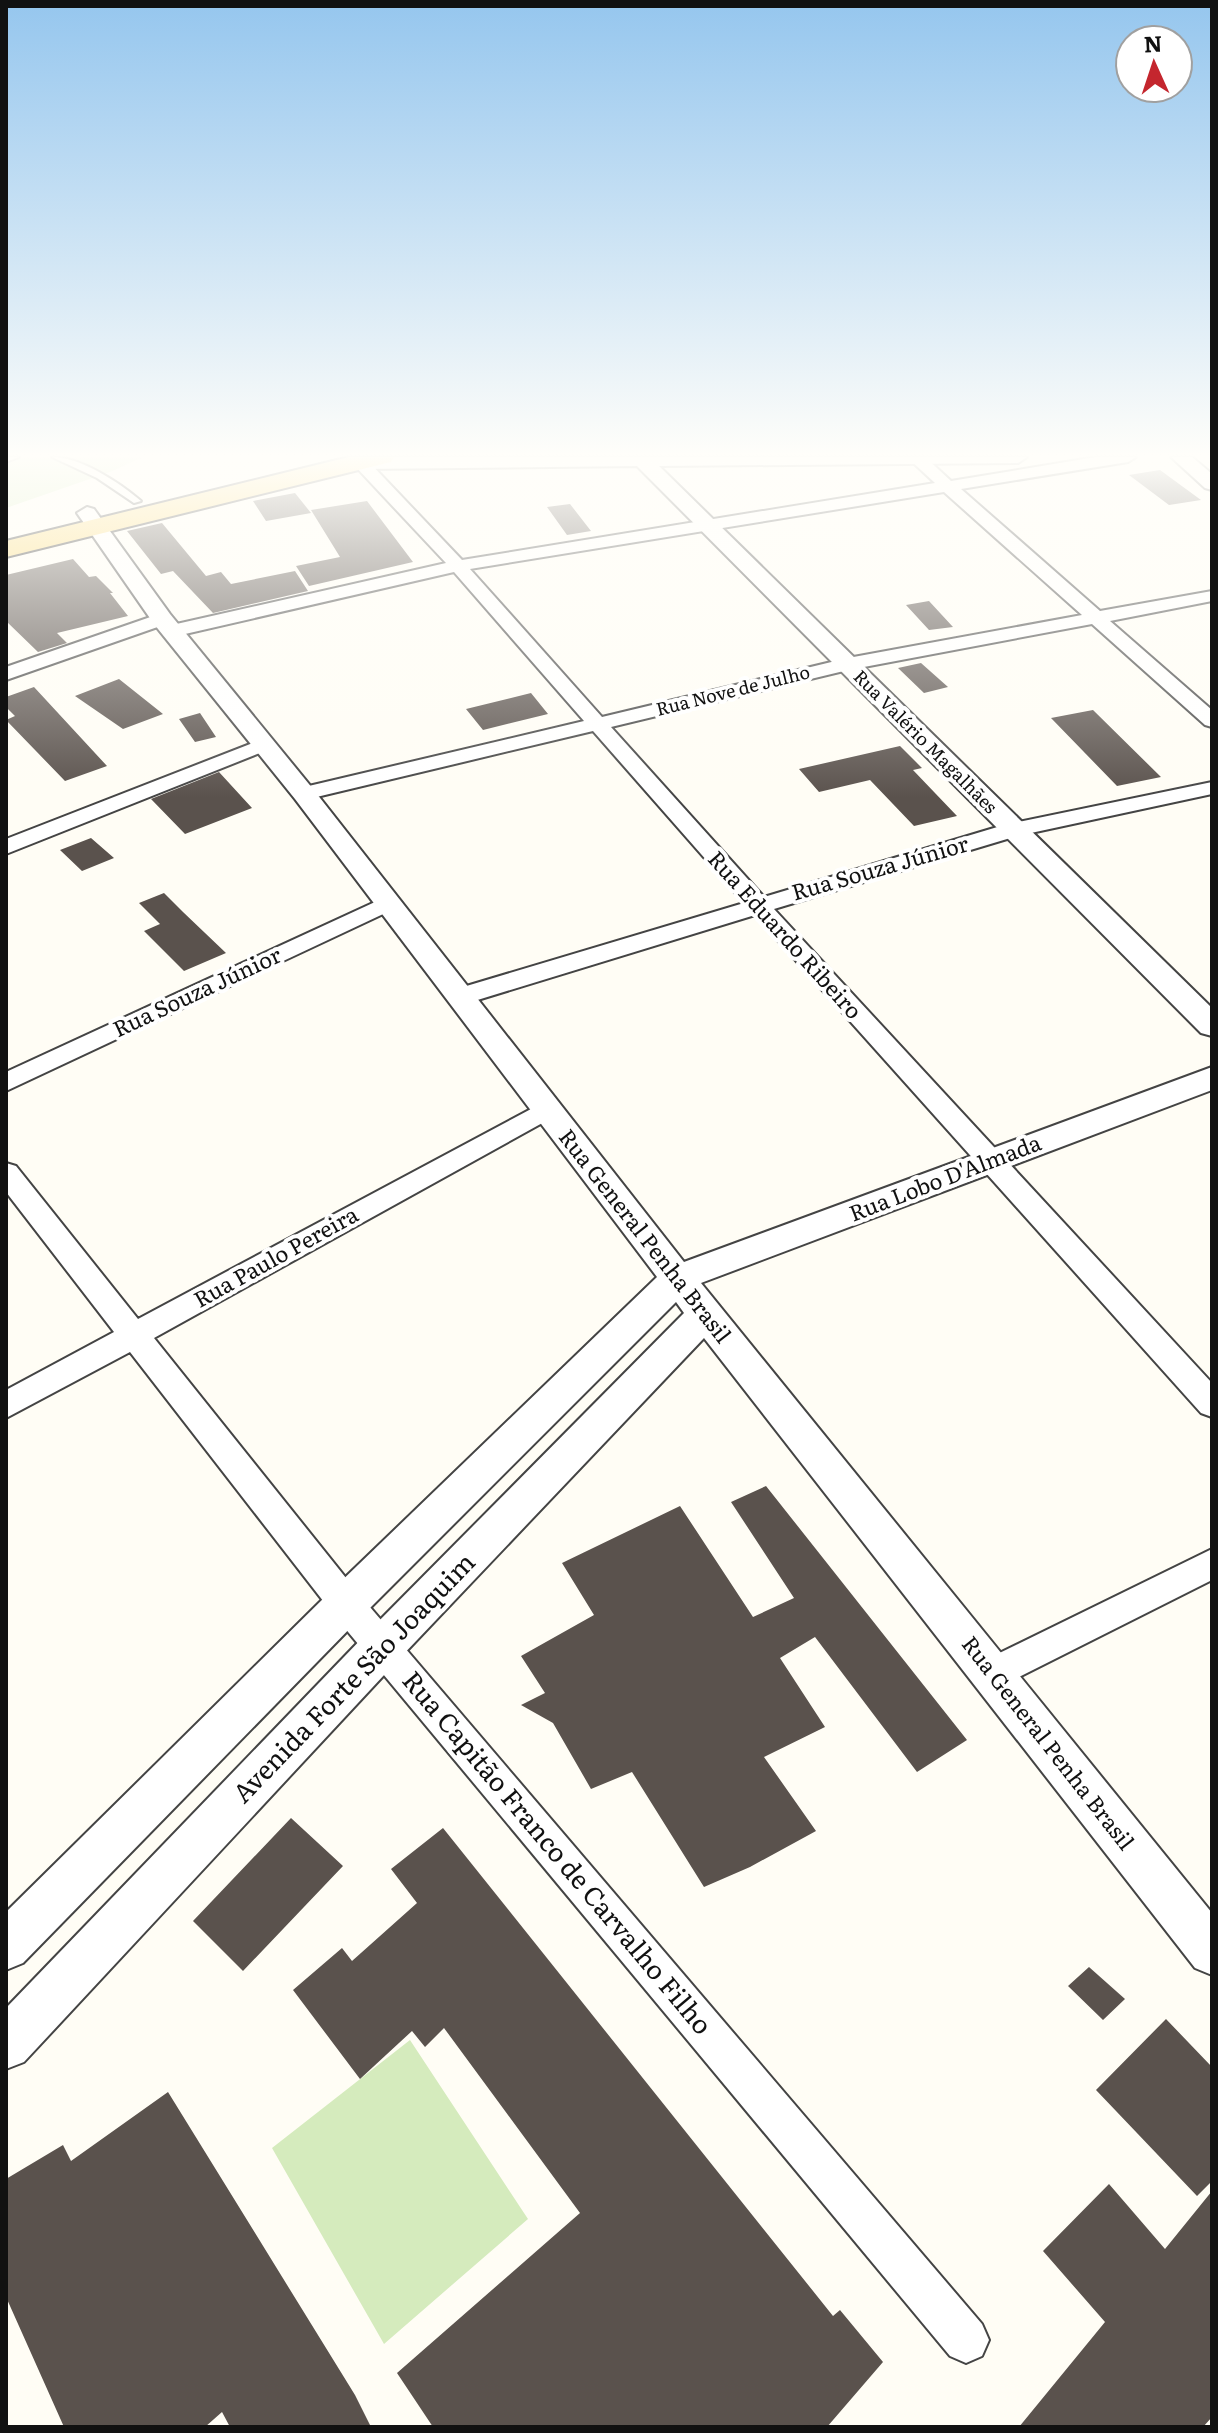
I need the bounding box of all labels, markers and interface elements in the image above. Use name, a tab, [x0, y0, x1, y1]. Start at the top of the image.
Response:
north arrow	[1114, 24, 1194, 104]
text: N	[1143, 26, 1163, 59]
street label: Rua Nove de Julho	[653, 657, 812, 722]
street label: Rua Valério Magalhães	[848, 663, 1004, 819]
street label: Rua Souza Júnior	[787, 825, 972, 908]
street label: Rua Eduardo Ribeiro	[701, 842, 871, 1026]
street label: Rua Souza Júnior	[107, 937, 287, 1044]
street label: Rua General Penha Brasil	[552, 1121, 740, 1349]
street label: Rua Lobo D'Almada	[844, 1125, 1045, 1228]
street label: Rua Paulo Pereira	[187, 1197, 364, 1315]
street label: Avenida Forte São Joaquim	[222, 1542, 483, 1810]
street label: Rua General Penha Brasil	[955, 1628, 1143, 1856]
street label: Rua Capitão Franco de Carvalho Filho	[395, 1661, 723, 2042]

